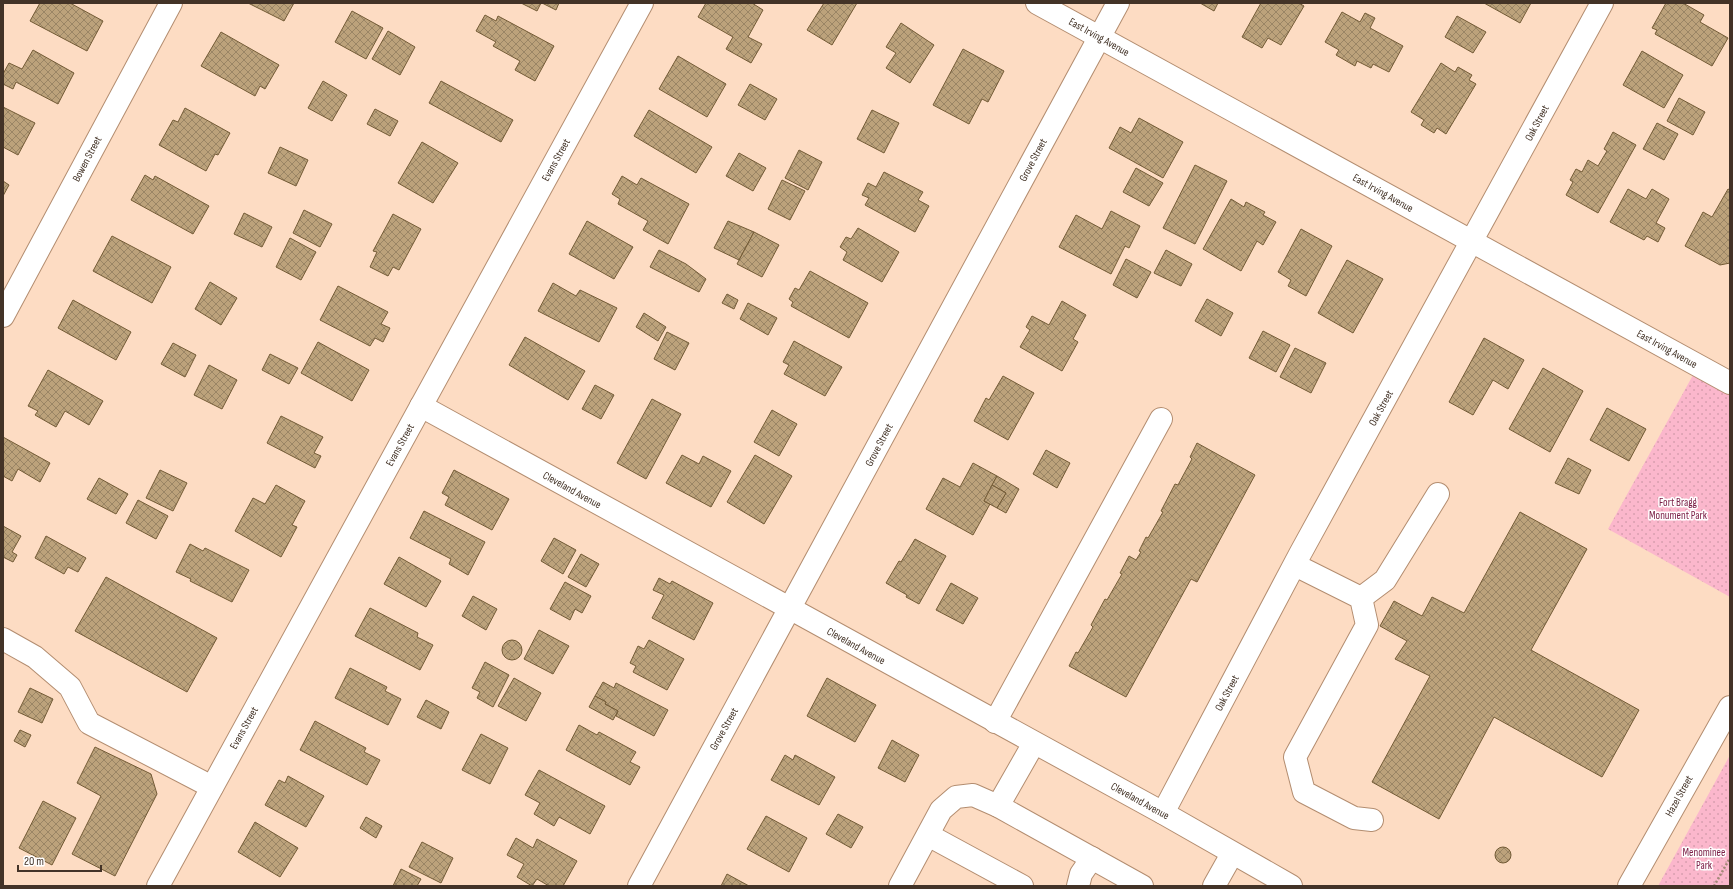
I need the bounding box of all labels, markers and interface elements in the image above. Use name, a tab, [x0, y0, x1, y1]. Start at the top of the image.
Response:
street label: East Irving Avenue	[1066, 15, 1132, 59]
street label: Oak Street	[1522, 102, 1552, 143]
street label: Bowen Street	[70, 133, 105, 184]
street label: Evans Street	[539, 136, 573, 183]
street label: Grove Street	[1016, 136, 1050, 184]
street label: East Irving Avenue	[1350, 171, 1416, 215]
street label: East Irving Avenue	[1634, 327, 1700, 371]
street label: Oak Street	[1366, 387, 1396, 428]
street label: Evans Street	[383, 421, 417, 468]
street label: Grove Street	[862, 421, 896, 469]
street label: Cleveland Avenue	[541, 469, 603, 511]
park label: Fort Bragg Monument Park	[1649, 496, 1708, 522]
street label: Cleveland Avenue	[825, 625, 887, 667]
street label: Oak Street	[1212, 672, 1242, 713]
street label: Evans Street	[227, 704, 261, 751]
street label: Grove Street	[707, 705, 741, 752]
street label: Hazel Street	[1662, 773, 1696, 819]
street label: Cleveland Avenue	[1109, 780, 1171, 822]
park label: Menominee Park	[1683, 846, 1725, 872]
scale bar	[18, 847, 101, 873]
text: 20 m	[24, 854, 44, 869]

